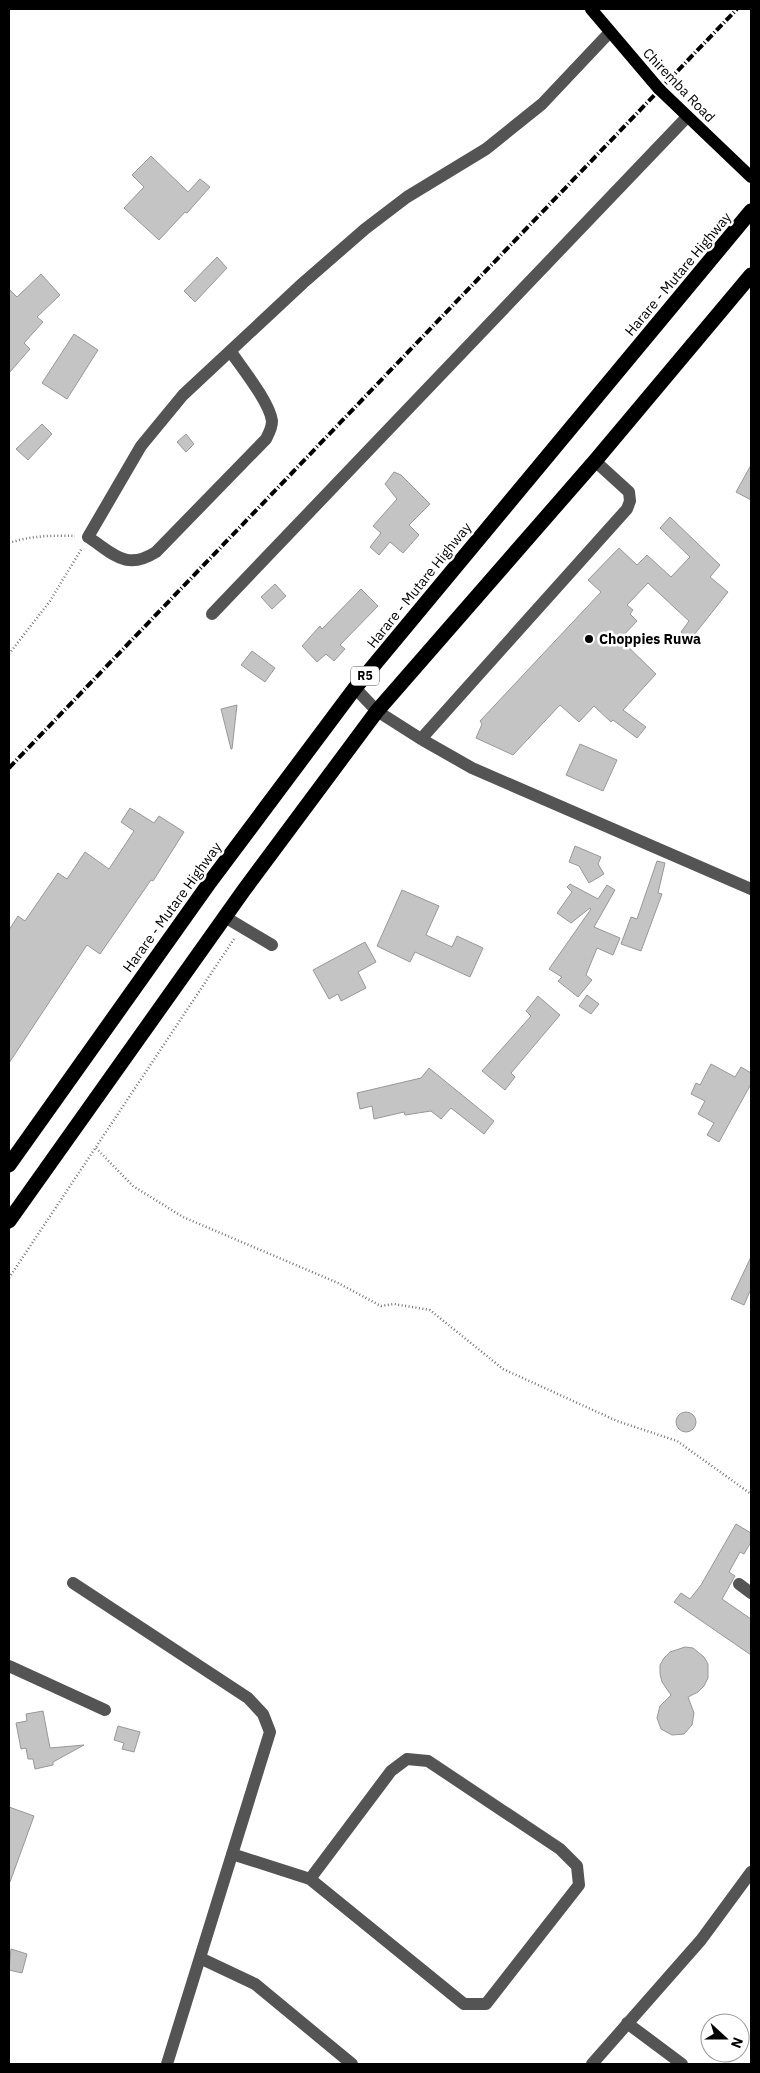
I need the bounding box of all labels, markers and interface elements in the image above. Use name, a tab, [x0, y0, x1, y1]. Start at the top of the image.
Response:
street label: Chiremba Road	[639, 44, 719, 126]
street label: Harare - Mutare Highway	[621, 208, 735, 340]
street label: Harare - Mutare Highway	[363, 519, 475, 651]
place label: Choppies Ruwa	[599, 630, 701, 648]
marker: Choppies Ruwa	[583, 633, 595, 645]
road number: R5	[351, 666, 379, 686]
street label: Harare - Mutare Highway	[119, 838, 225, 976]
north arrow	[700, 2013, 750, 2063]
text: N	[727, 2035, 747, 2051]

